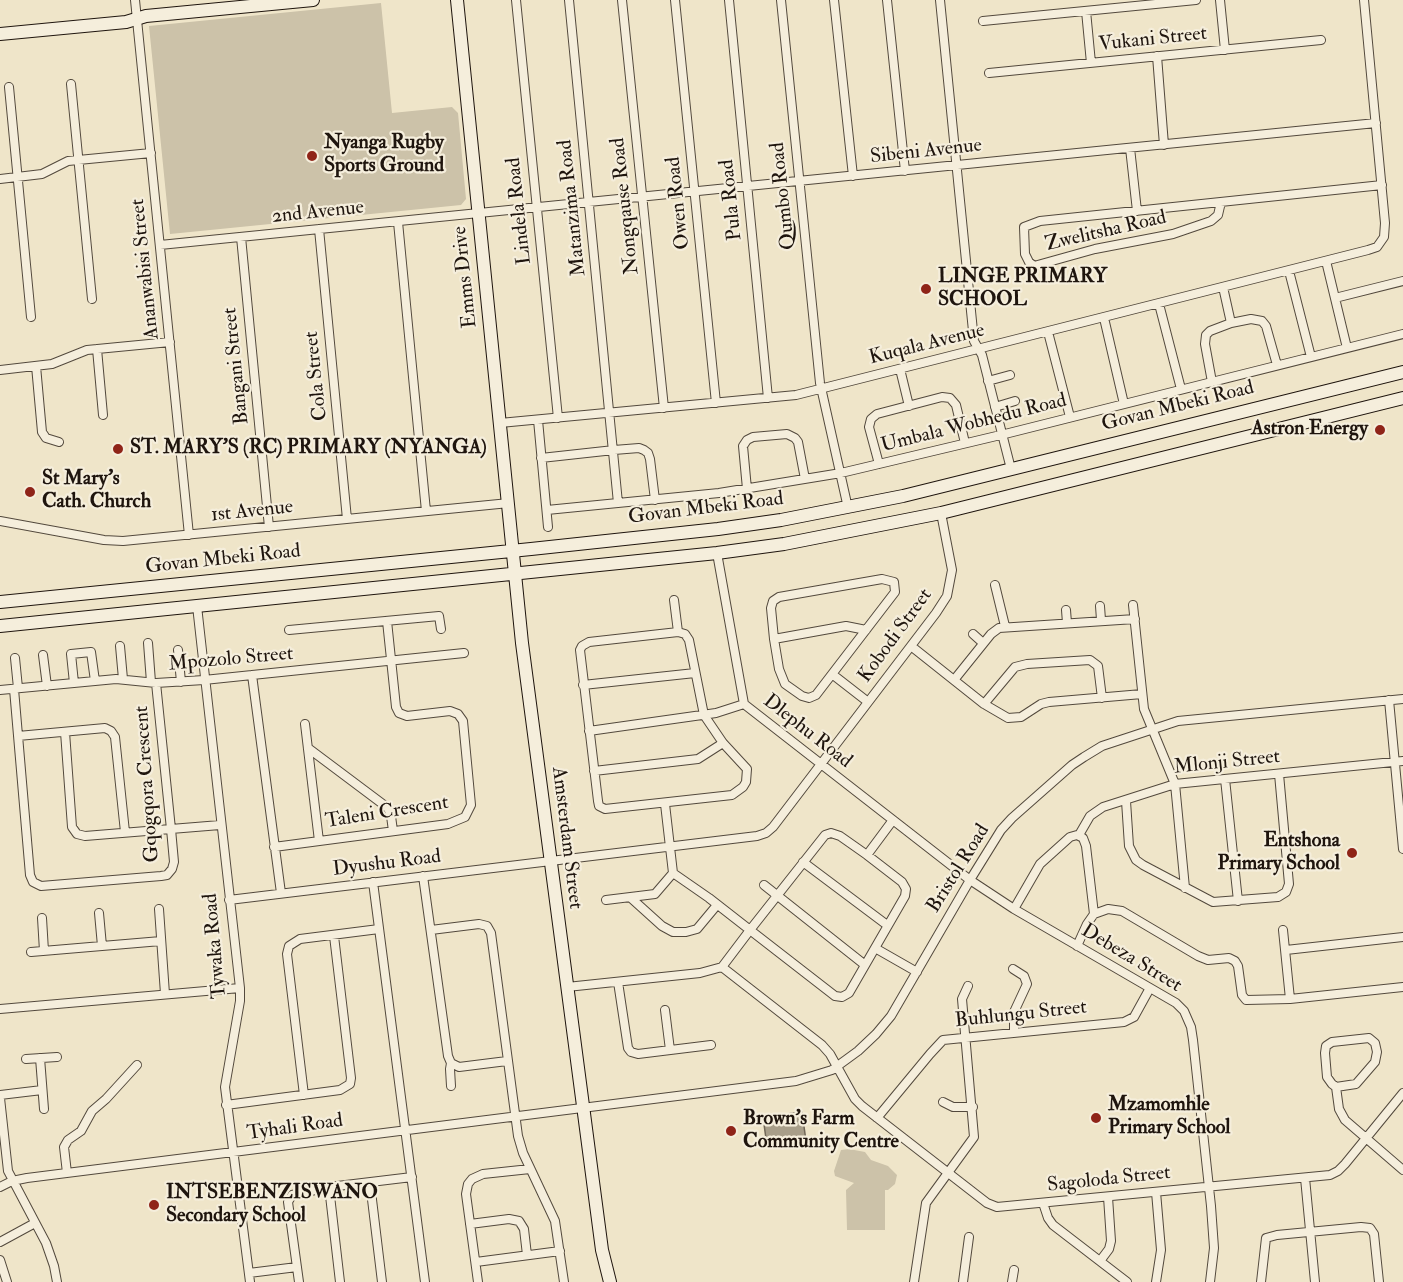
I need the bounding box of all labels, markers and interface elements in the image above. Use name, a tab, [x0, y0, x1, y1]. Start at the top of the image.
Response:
street label: Vukani Street	[1098, 22, 1208, 58]
place label: Nyanga Rugby Sports Ground	[324, 132, 444, 179]
street label: Sibeni Avenue	[869, 134, 983, 170]
street label: Nongqause Road	[607, 136, 645, 276]
street label: Matanzima Road	[554, 139, 592, 277]
street label: Qumbo Road	[766, 141, 802, 251]
marker: Nyanga Rugby Sports Ground	[305, 149, 319, 163]
street label: Owen Road	[662, 155, 696, 251]
street label: Lindela Road	[502, 156, 538, 266]
street label: Pula Road	[716, 158, 748, 242]
street label: 2nd Avenue	[271, 196, 365, 230]
street label: Ananwabisi Street	[127, 197, 165, 341]
street label: Zwelitsha Road	[1043, 206, 1169, 258]
street label: Emms Drive	[449, 225, 483, 329]
place label: LINGE PRIMARY SCHOOL	[938, 266, 1107, 313]
marker: LINGE PRIMARY SCHOOL	[919, 282, 933, 296]
street label: Bangani Street	[219, 306, 255, 426]
street label: Kuqala Avenue	[867, 319, 987, 371]
street label: Cola Street	[300, 330, 334, 422]
street label: Govan Mbeki Road	[1099, 376, 1257, 438]
street label: Umbala Wobhedu Road	[879, 389, 1069, 459]
place label: Astron Energy	[1251, 418, 1368, 442]
marker: Astron Energy	[1373, 423, 1387, 437]
place label: ST. MARY'S (RC) PRIMARY (NYANGA)	[130, 437, 487, 461]
marker: ST. MARY'S (RC) PRIMARY (NYANGA)	[111, 442, 125, 456]
place label: St Mary's Cath. Church	[42, 468, 151, 515]
marker: St Mary's Cath. Church	[23, 485, 37, 499]
street label: Govan Mbeki Road	[627, 488, 785, 530]
street label: 1st Avenue	[210, 496, 294, 528]
street label: Govan Mbeki Road	[144, 540, 302, 580]
street label: Kobodi Street	[854, 584, 938, 688]
street label: Mpozolo Street	[168, 643, 294, 677]
street label: Dlephu Road	[758, 690, 856, 774]
street label: Gqogqora Crescent	[131, 705, 165, 863]
street label: Mlonji Street	[1173, 745, 1281, 781]
street label: Amsterdam Street	[545, 765, 587, 911]
street label: Taleni Crescent	[324, 791, 450, 835]
street label: Bristol Road	[922, 820, 996, 918]
place label: Entshona Primary School	[1218, 830, 1340, 877]
street label: Dyushu Road	[331, 845, 443, 883]
marker: Entshona Primary School	[1345, 846, 1359, 860]
street label: Tywaka Road	[199, 892, 233, 1000]
street label: Debeza Street	[1076, 920, 1186, 998]
street label: Buhlungu Street	[954, 996, 1088, 1034]
place label: Mzamomhle Primary School	[1108, 1094, 1230, 1141]
place label: Brown's Farm Community Centre	[743, 1108, 899, 1155]
street label: Tyhali Road	[245, 1109, 345, 1147]
marker: Mzamomhle Primary School	[1089, 1111, 1103, 1125]
marker: Brown's Farm Community Centre	[724, 1124, 738, 1138]
street label: Sagoloda Street	[1046, 1162, 1172, 1198]
place label: INTSEBENZISWANO Secondary School	[166, 1182, 378, 1229]
marker: INTSEBENZISWANO Secondary School	[147, 1198, 161, 1212]

